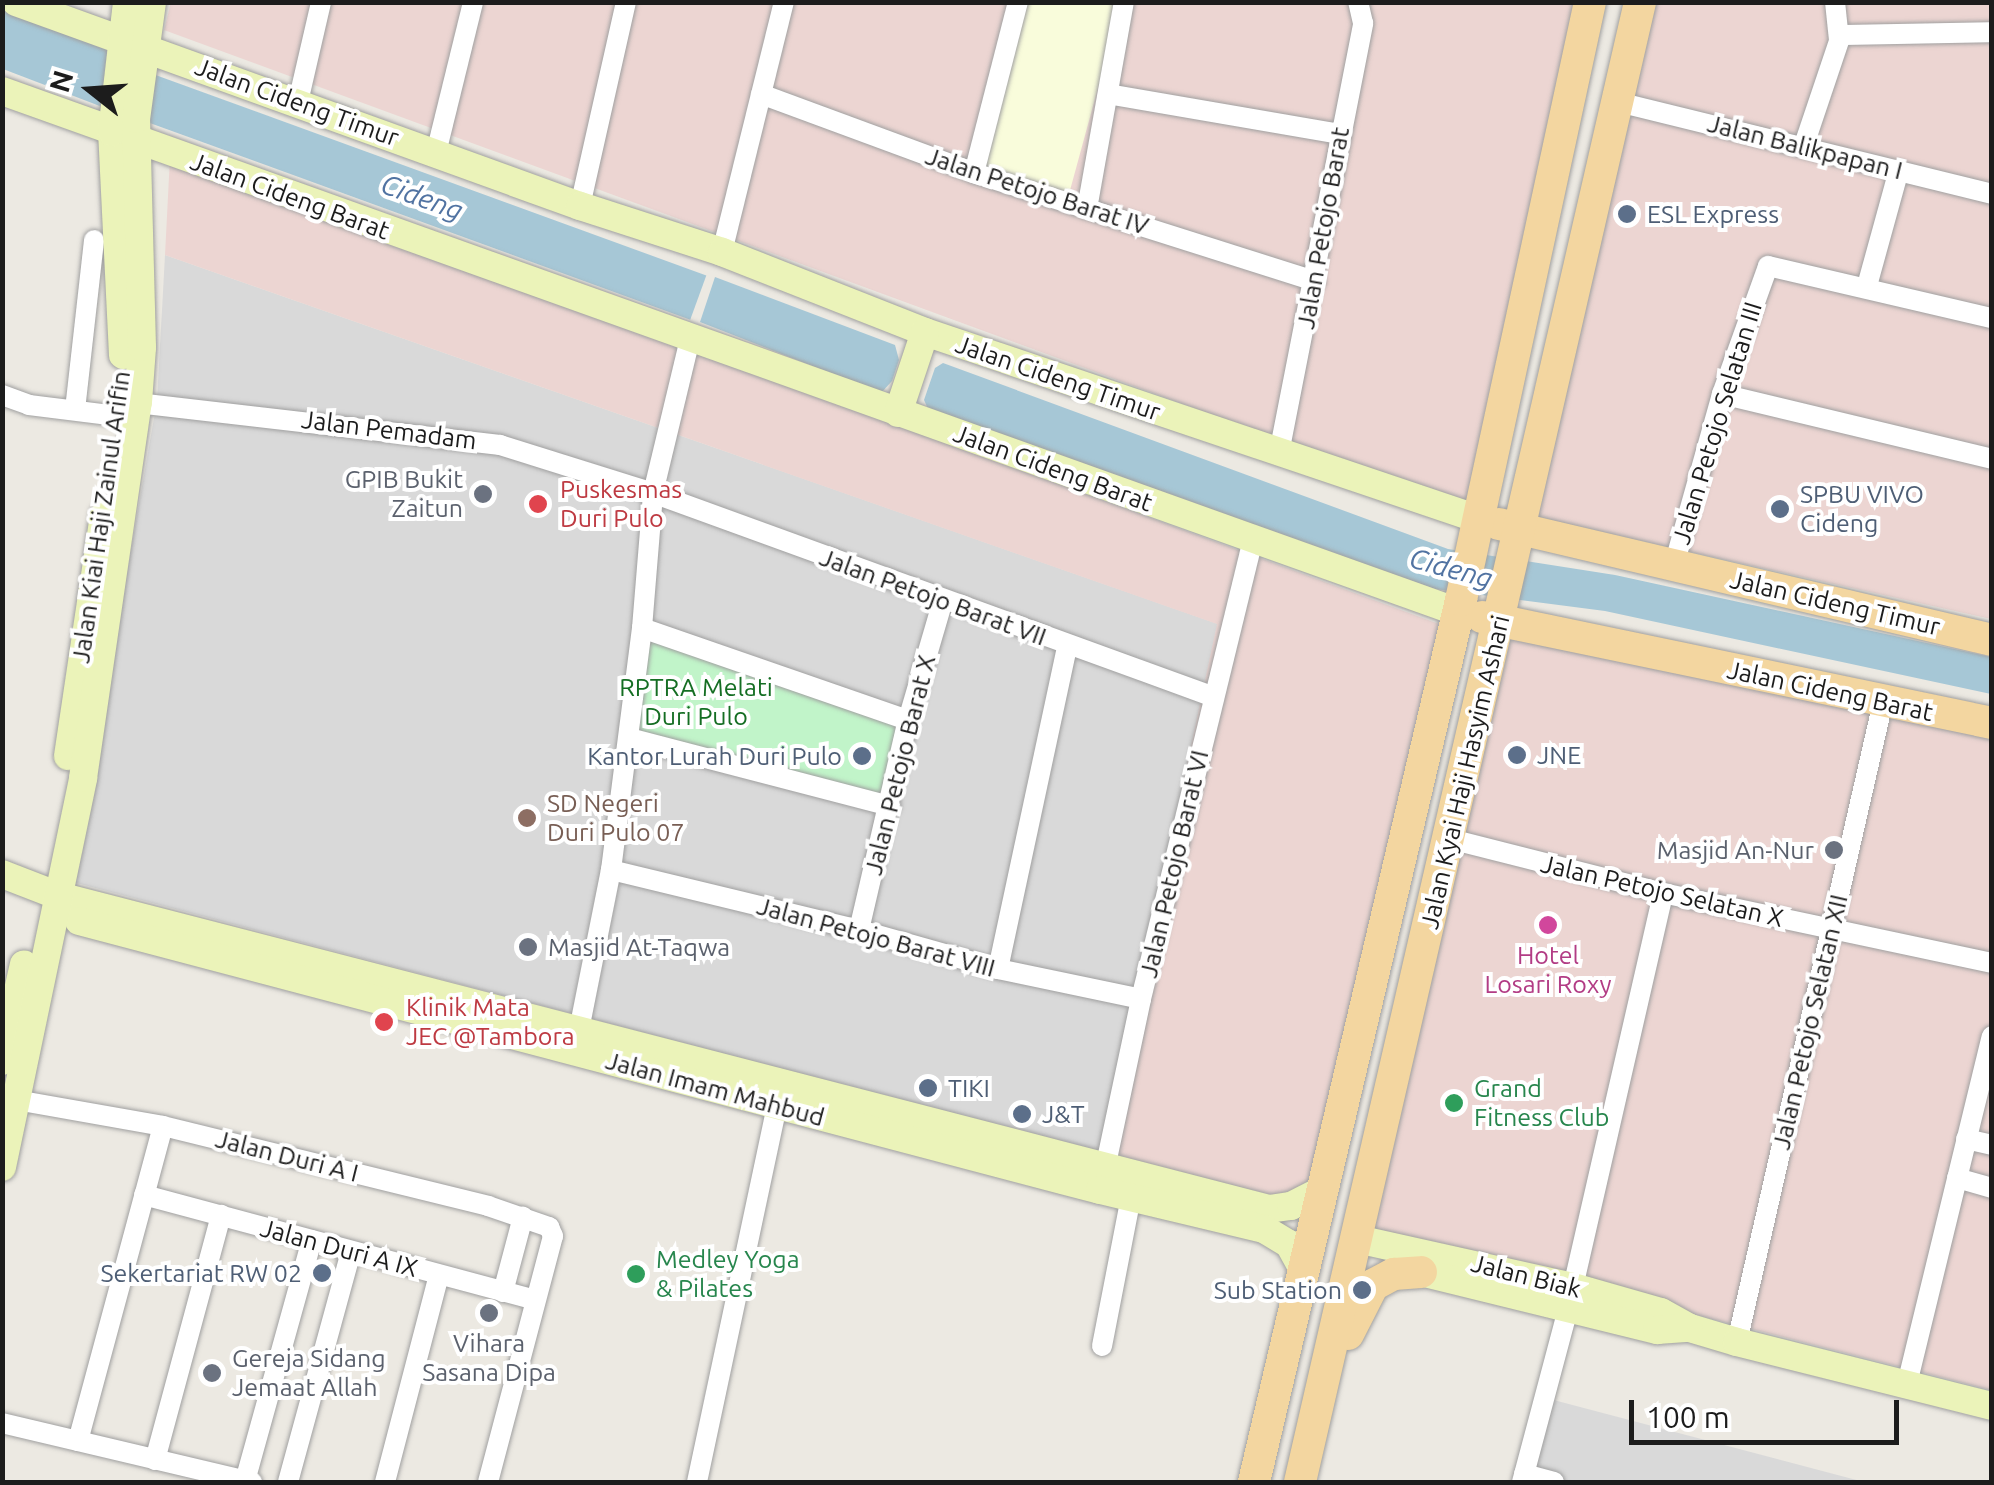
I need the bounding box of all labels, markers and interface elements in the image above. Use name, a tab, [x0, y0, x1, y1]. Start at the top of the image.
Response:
north arrow	[40, 40, 140, 140]
street label: Jalan Cideng Timur	[191, 51, 403, 153]
text: N	[43, 67, 79, 96]
street label: Jalan Balikpapan I	[1704, 108, 1906, 186]
street label: Jalan Petojo Barat	[1290, 125, 1356, 331]
street label: Jalan Petojo Barat IV	[922, 141, 1152, 241]
street label: Jalan Cideng Barat	[186, 146, 394, 246]
water label: Cideng	[376, 167, 468, 227]
place label: ESL Express	[1647, 199, 1779, 229]
marker: ESL Express	[1616, 203, 1638, 225]
street label: Jalan Petojo Selatan III	[1666, 298, 1768, 548]
street label: Jalan Cideng Timur	[952, 329, 1164, 427]
street label: Jalan Kiai Haji Zainul Arifin	[66, 369, 136, 665]
street label: Jalan Pemadam	[300, 404, 478, 456]
street label: Jalan Cideng Barat	[949, 418, 1157, 518]
place label: GPIB Bukit Zaitun	[345, 465, 463, 524]
place label: Puskesmas Duri Pulo	[560, 475, 682, 534]
place label: SPBU VIVO Cideng	[1800, 480, 1924, 539]
marker: GPIB Bukit Zaitun	[472, 483, 494, 505]
marker: Puskesmas Duri Pulo	[525, 491, 551, 517]
marker: SPBU VIVO Cideng	[1769, 498, 1791, 520]
water label: Cideng	[1406, 541, 1496, 595]
street label: Jalan Petojo Barat VII	[816, 542, 1050, 652]
street label: Jalan Cideng Timur	[1727, 564, 1943, 642]
street label: Jalan Kyai Haji Hasyim Ashari	[1414, 612, 1516, 932]
street label: Jalan Petojo Barat X	[858, 652, 942, 878]
street label: Jalan Cideng Barat	[1724, 655, 1936, 727]
park label: RPTRA Melati Duri Pulo	[619, 673, 773, 732]
place label: JNE	[1537, 740, 1581, 770]
place label: Kantor Lurah Duri Pulo	[587, 741, 842, 771]
marker: JNE	[1506, 744, 1528, 766]
marker: Kantor Lurah Duri Pulo	[851, 745, 873, 767]
street label: Jalan Petojo Barat VI	[1133, 747, 1215, 981]
place label: SD Negeri Duri Pulo 07	[547, 789, 685, 848]
marker: SD Negeri Duri Pulo 07	[516, 807, 538, 829]
place label: Masjid An-Nur	[1657, 835, 1814, 865]
marker: Masjid An-Nur	[1823, 839, 1845, 861]
street label: Jalan Petojo Selatan X	[1538, 848, 1786, 934]
street label: Jalan Petojo Barat VIII	[754, 891, 998, 983]
street label: Jalan Petojo Selatan XII	[1766, 892, 1854, 1152]
marker: Hotel Losari Roxy	[1537, 914, 1559, 936]
place label: Masjid At-Taqwa	[548, 932, 730, 962]
marker: Masjid At-Taqwa	[517, 936, 539, 958]
place label: Hotel Losari Roxy	[1485, 941, 1611, 1000]
place label: Klinik Mata JEC @Tambora	[406, 993, 575, 1052]
marker: Klinik Mata JEC @Tambora	[371, 1009, 397, 1035]
street label: Jalan Imam Mahbud	[602, 1045, 828, 1133]
place label: TIKI	[948, 1073, 990, 1103]
place label: Grand Fitness Club	[1474, 1074, 1609, 1133]
marker: TIKI	[917, 1077, 939, 1099]
marker: Grand Fitness Club	[1443, 1092, 1465, 1114]
place label: J&T	[1042, 1099, 1085, 1129]
marker: J&T	[1011, 1103, 1033, 1125]
street label: Jalan Duri A I	[212, 1124, 362, 1188]
street label: Jalan Duri A IX	[257, 1213, 421, 1283]
place label: Medley Yoga & Pilates	[656, 1245, 799, 1304]
street label: Jalan Biak	[1468, 1248, 1584, 1304]
place label: Sekertariat RW 02	[100, 1258, 302, 1288]
marker: Sekertariat RW 02	[311, 1262, 333, 1284]
marker: Medley Yoga & Pilates	[625, 1263, 647, 1285]
place label: Sub Station	[1214, 1275, 1342, 1305]
marker: Sub Station	[1351, 1279, 1373, 1301]
marker: Vihara Sasana Dipa	[478, 1302, 500, 1324]
place label: Vihara Sasana Dipa	[422, 1329, 556, 1388]
place label: Gereja Sidang Jemaat Allah	[232, 1344, 386, 1403]
marker: Gereja Sidang Jemaat Allah	[201, 1362, 223, 1384]
scale bar	[1634, 1380, 1904, 1442]
text: 100 m	[1646, 1400, 1730, 1434]

